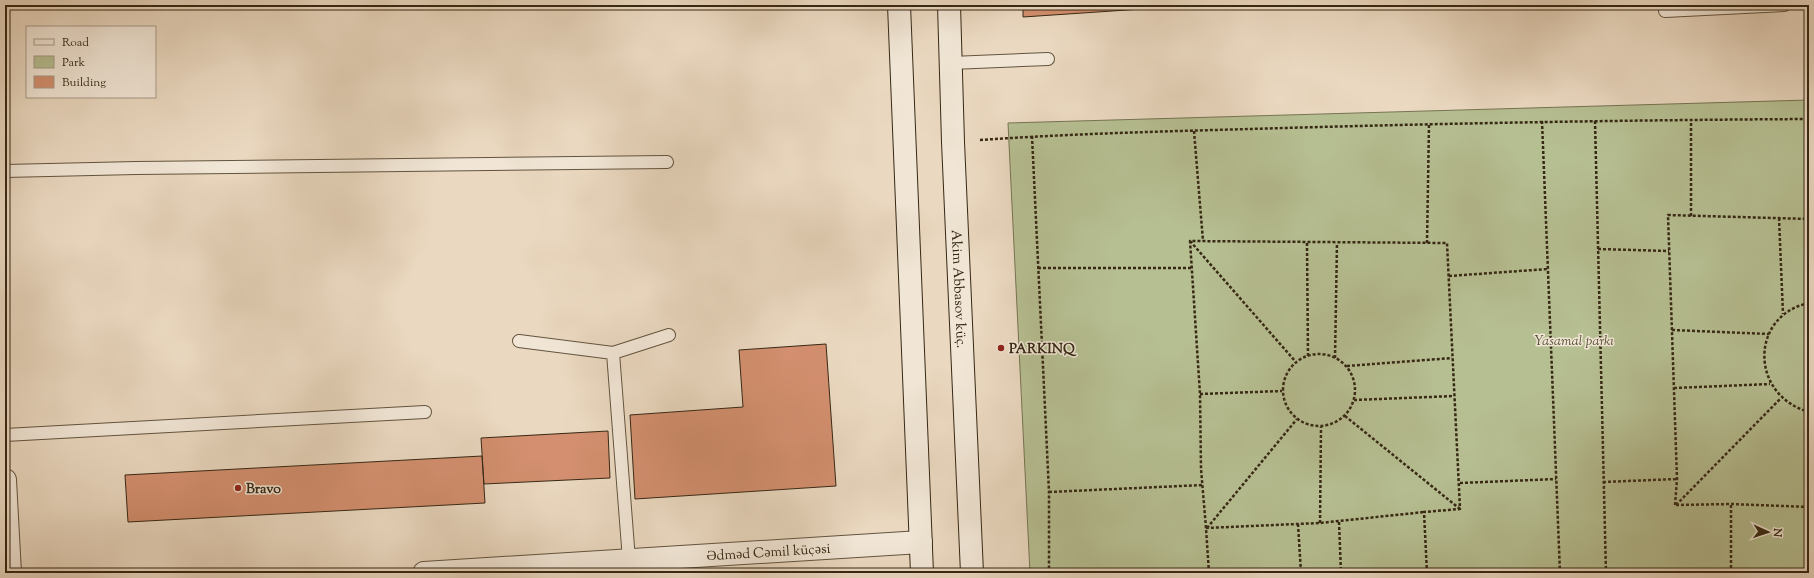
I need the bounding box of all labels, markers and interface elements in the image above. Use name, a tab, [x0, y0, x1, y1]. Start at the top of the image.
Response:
legend	[26, 26, 156, 98]
text: Road	[62, 34, 89, 52]
text: Park	[62, 54, 85, 72]
text: Building	[62, 74, 106, 92]
street label: Akim Abbasov küç.	[945, 229, 970, 349]
park label: Yasamal parkı	[1534, 332, 1614, 352]
place label: PARKINQ	[1009, 340, 1077, 360]
marker: PARKINQ	[996, 343, 1006, 353]
place label: Bravo	[246, 480, 281, 500]
marker: Bravo	[233, 483, 243, 493]
north arrow	[1748, 512, 1788, 552]
text: N	[1769, 527, 1785, 537]
street label: Ədməd Cəmil küçəsi	[706, 540, 831, 567]

